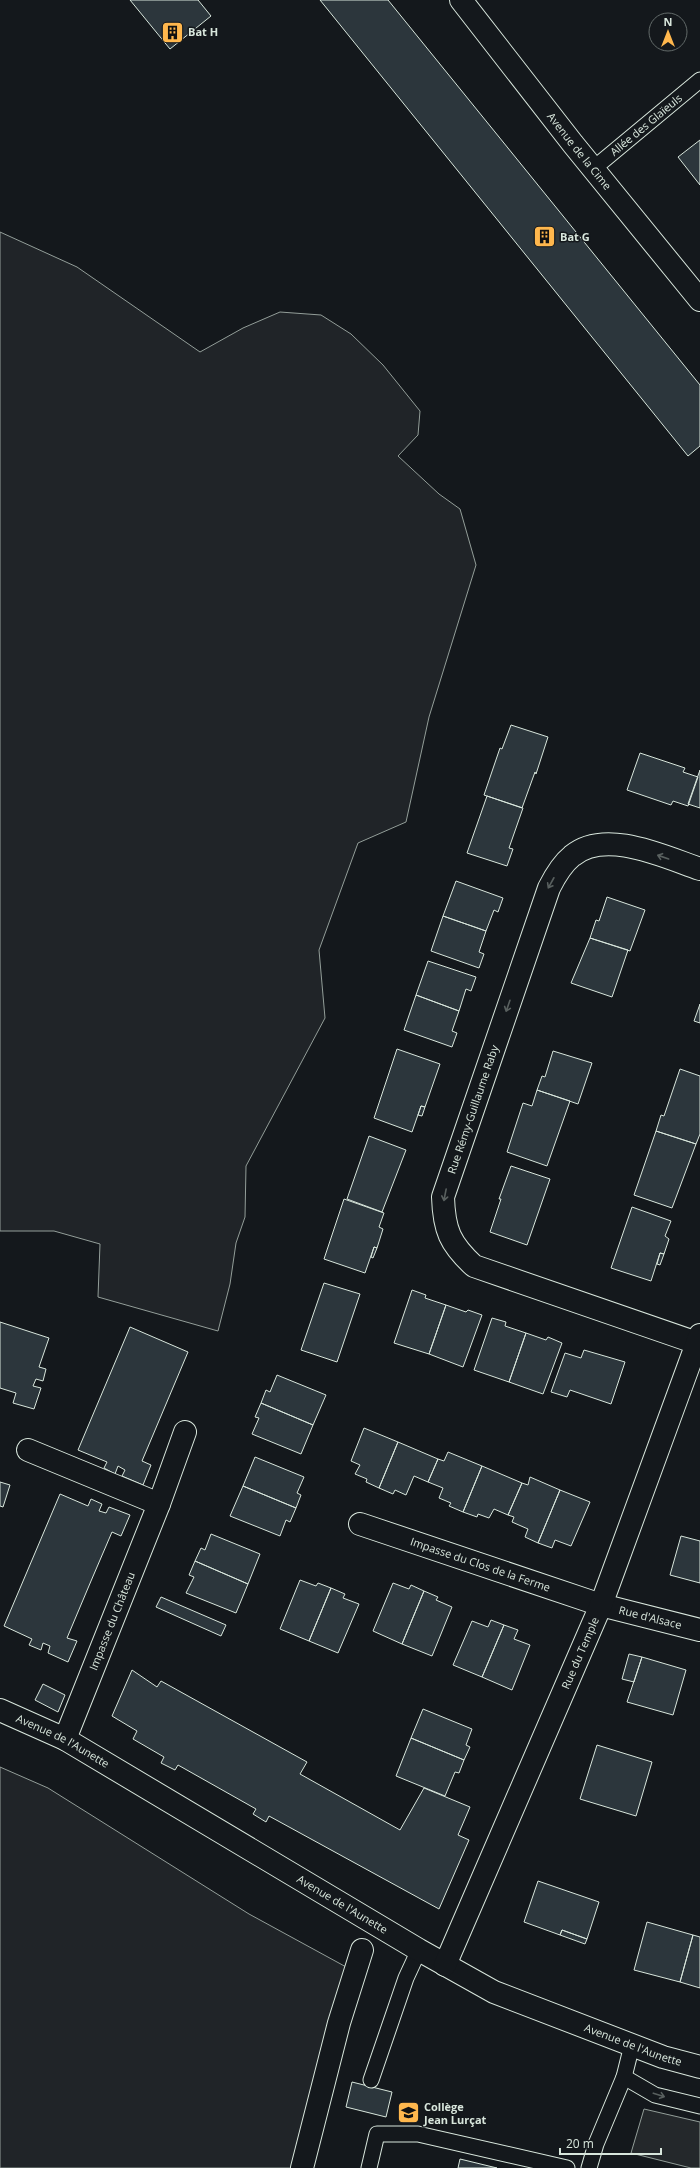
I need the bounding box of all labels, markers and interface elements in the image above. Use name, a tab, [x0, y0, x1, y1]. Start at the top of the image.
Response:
north arrow	[648, 12, 688, 52]
text: N	[664, 14, 672, 29]
building icon: Bat H	[160, 19, 186, 45]
place label: Bat H	[188, 24, 218, 39]
street label: Allée des Glaïeuls	[607, 90, 685, 159]
street label: Avenue de la Cime	[544, 109, 615, 193]
building icon: Bat G	[532, 224, 558, 250]
place label: Bat G	[560, 229, 590, 244]
one-way arrow	[657, 852, 669, 860]
one-way arrow	[547, 877, 555, 889]
one-way arrow	[504, 1000, 512, 1012]
street label: Rue Rémy-Guillaume Raby	[444, 1042, 502, 1176]
one-way arrow	[440, 1189, 448, 1202]
street label: Impasse du Clos de la Ferme	[409, 1533, 552, 1594]
street label: Impasse du Château	[85, 1569, 138, 1672]
street label: Rue d'Alsace	[617, 1602, 683, 1632]
street label: Rue du Temple	[558, 1614, 602, 1691]
street label: Avenue de l'Aunette	[14, 1710, 112, 1771]
street label: Avenue de l'Aunette	[295, 1871, 391, 1937]
street label: Avenue de l'Aunette	[582, 2019, 684, 2069]
one-way arrow	[652, 2092, 665, 2099]
place label: Collège Jean Lurçat	[423, 2099, 487, 2127]
school or university icon: Collège Jean Lurçat	[396, 2100, 422, 2126]
scale bar	[560, 2130, 661, 2156]
text: 20 m	[566, 2135, 594, 2152]

